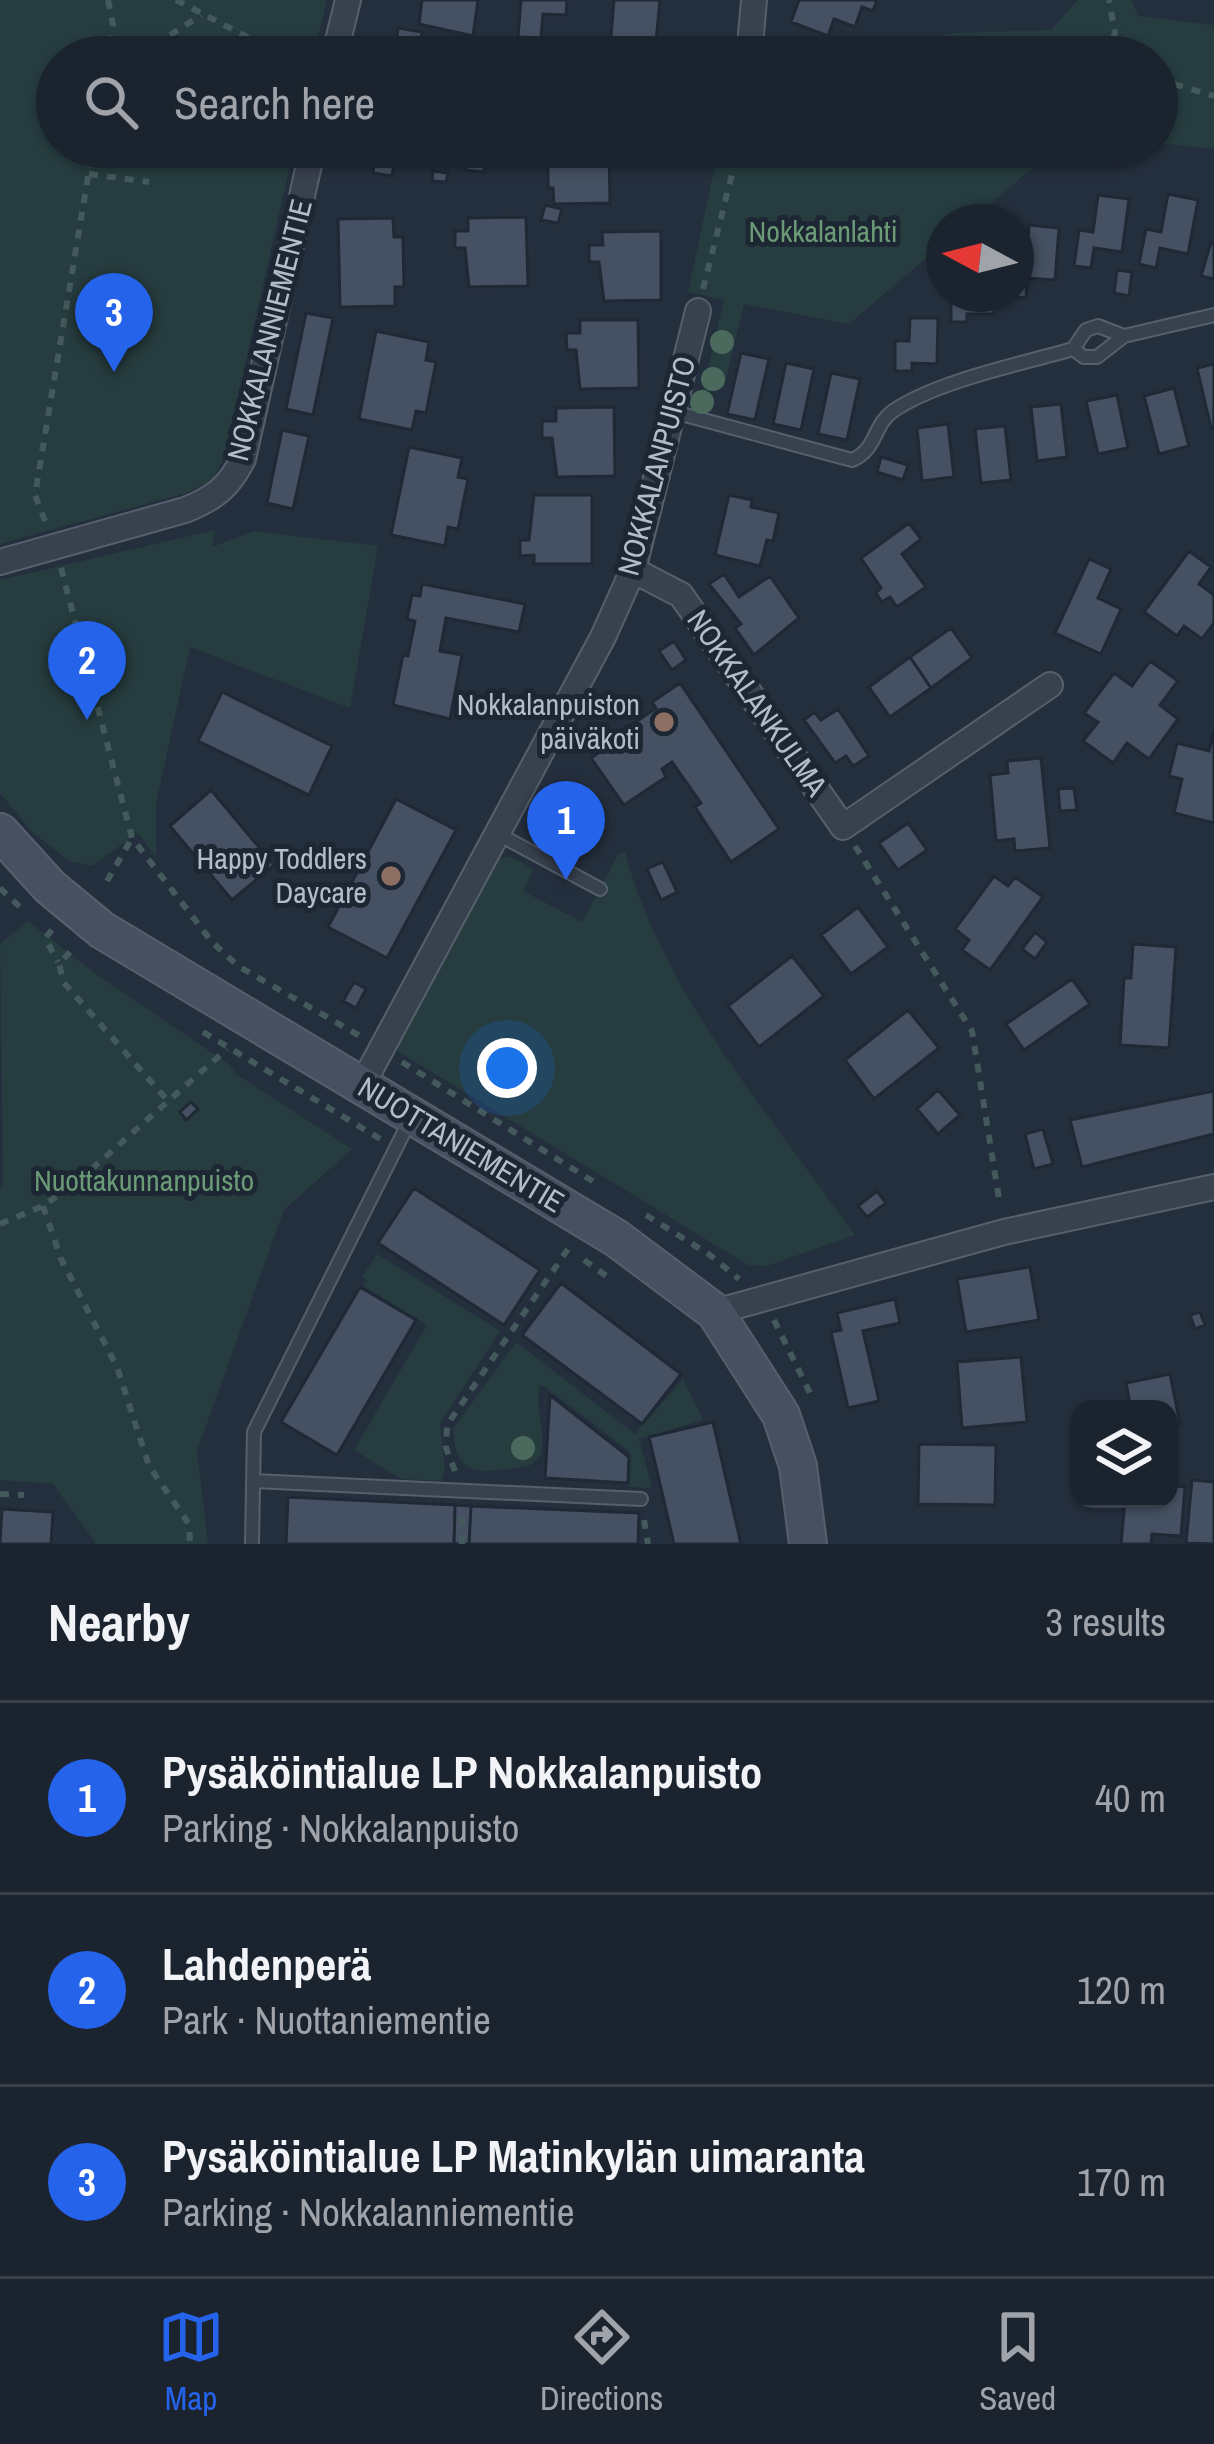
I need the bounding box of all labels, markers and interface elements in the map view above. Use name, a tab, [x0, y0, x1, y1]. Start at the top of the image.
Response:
search box	[36, 36, 1178, 168]
icon: search	[78, 69, 144, 135]
text: Search here	[174, 72, 375, 133]
street label: NOKKALANNIEMENTIE	[217, 195, 321, 465]
north arrow	[926, 204, 1034, 312]
park label: Nokkalanlahti	[748, 211, 898, 251]
pin: 3	[75, 273, 153, 372]
street label: NOKKALANPUISTO	[608, 352, 704, 580]
street label: NOKKALANKULMA	[679, 601, 837, 804]
pin: 2	[48, 621, 126, 720]
place label: Nokkalanpuiston päiväkoti	[457, 684, 640, 758]
marker: Nokkalanpuiston päiväkoti	[651, 709, 677, 735]
pin: 1	[527, 781, 605, 880]
place label: Happy Toddlers Daycare	[197, 838, 367, 912]
marker: Happy Toddlers Daycare	[378, 863, 404, 889]
your location	[477, 1038, 537, 1098]
street label: NUOTTANIEMENTIE	[351, 1067, 572, 1221]
park label: Nuottakunnanpuisto	[34, 1160, 254, 1200]
map controls	[1070, 1400, 1178, 1508]
button: layers	[1070, 1400, 1178, 1508]
text: Nearby	[48, 1588, 190, 1657]
text: 3 results	[1045, 1596, 1166, 1648]
text: Pysäköintialue LP Nokkalanpuisto	[162, 1741, 762, 1802]
text: 1	[78, 1772, 96, 1824]
text: 40 m	[1095, 1772, 1166, 1824]
text: Parking · Nokkalanpuisto	[162, 1802, 519, 1854]
text: Lahdenperä	[162, 1933, 371, 1994]
text: 2	[78, 1964, 96, 2016]
text: 120 m	[1077, 1964, 1166, 2016]
text: Park · Nuottaniementie	[162, 1994, 491, 2046]
text: Pysäköintialue LP Matinkylän uimaranta	[162, 2125, 865, 2186]
text: 3	[78, 2156, 96, 2208]
text: 170 m	[1077, 2156, 1166, 2208]
text: Parking · Nokkalanniementie	[162, 2186, 574, 2238]
tab: Map	[158, 2304, 224, 2420]
tab: Directions	[540, 2304, 663, 2420]
tab: Saved	[979, 2304, 1056, 2420]

